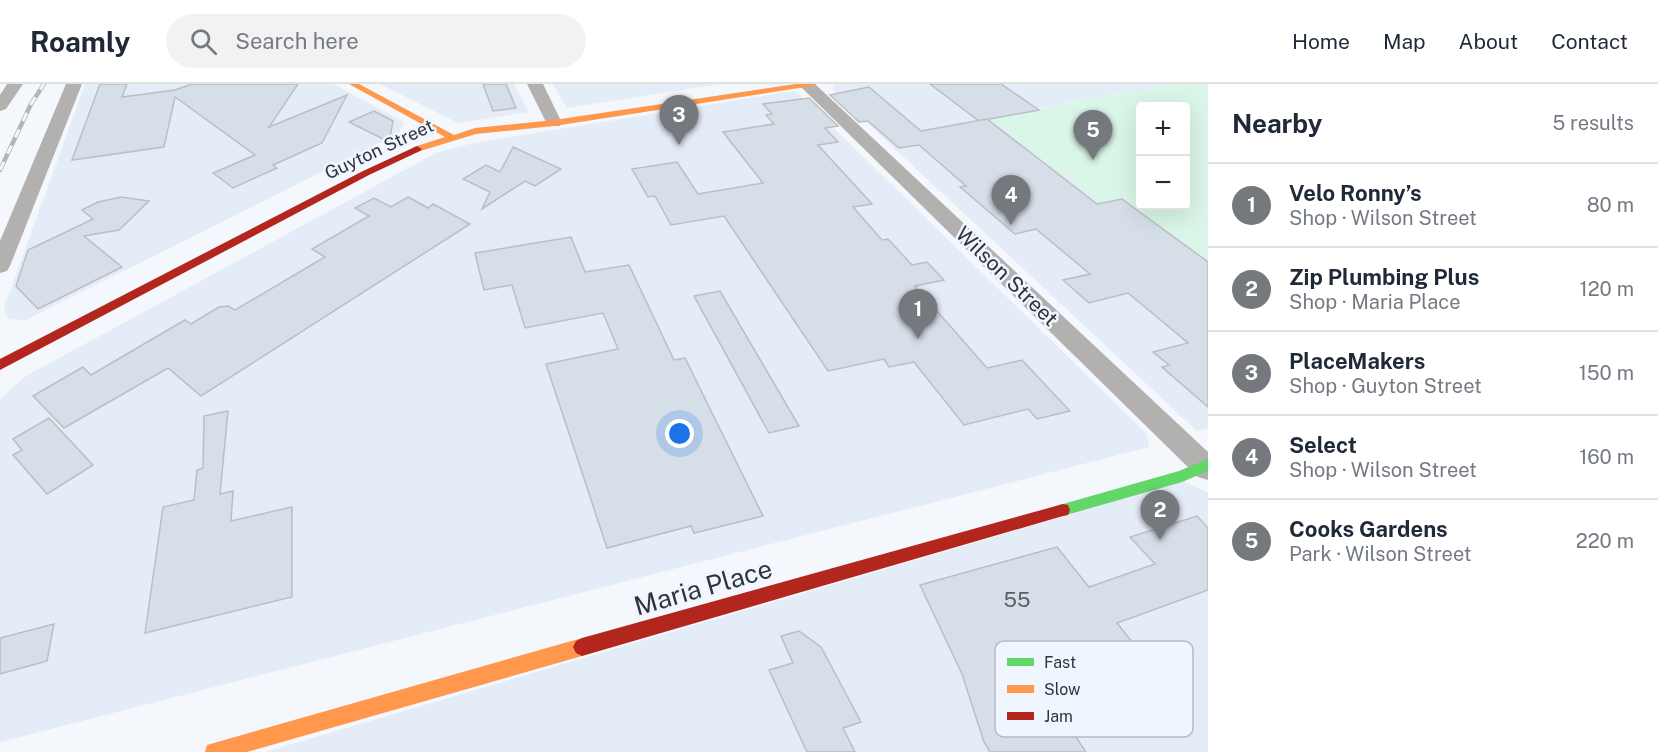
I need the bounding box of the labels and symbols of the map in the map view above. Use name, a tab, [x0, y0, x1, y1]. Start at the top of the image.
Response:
pin: 3	[660, 95, 698, 145]
pin: 5	[1074, 110, 1112, 160]
street label: Guyton Street	[321, 115, 437, 183]
pin: 4	[992, 176, 1030, 225]
street label: Wilson Street	[951, 221, 1063, 331]
pin: 1	[898, 290, 938, 339]
your location	[665, 419, 694, 448]
pin: 2	[1140, 490, 1180, 540]
street label: Maria Place	[630, 553, 776, 621]
house number: 55	[1004, 587, 1030, 612]
legend	[995, 641, 1193, 737]
text: Fast	[1044, 653, 1076, 672]
text: Slow	[1044, 680, 1081, 699]
text: Jam	[1044, 707, 1073, 726]

